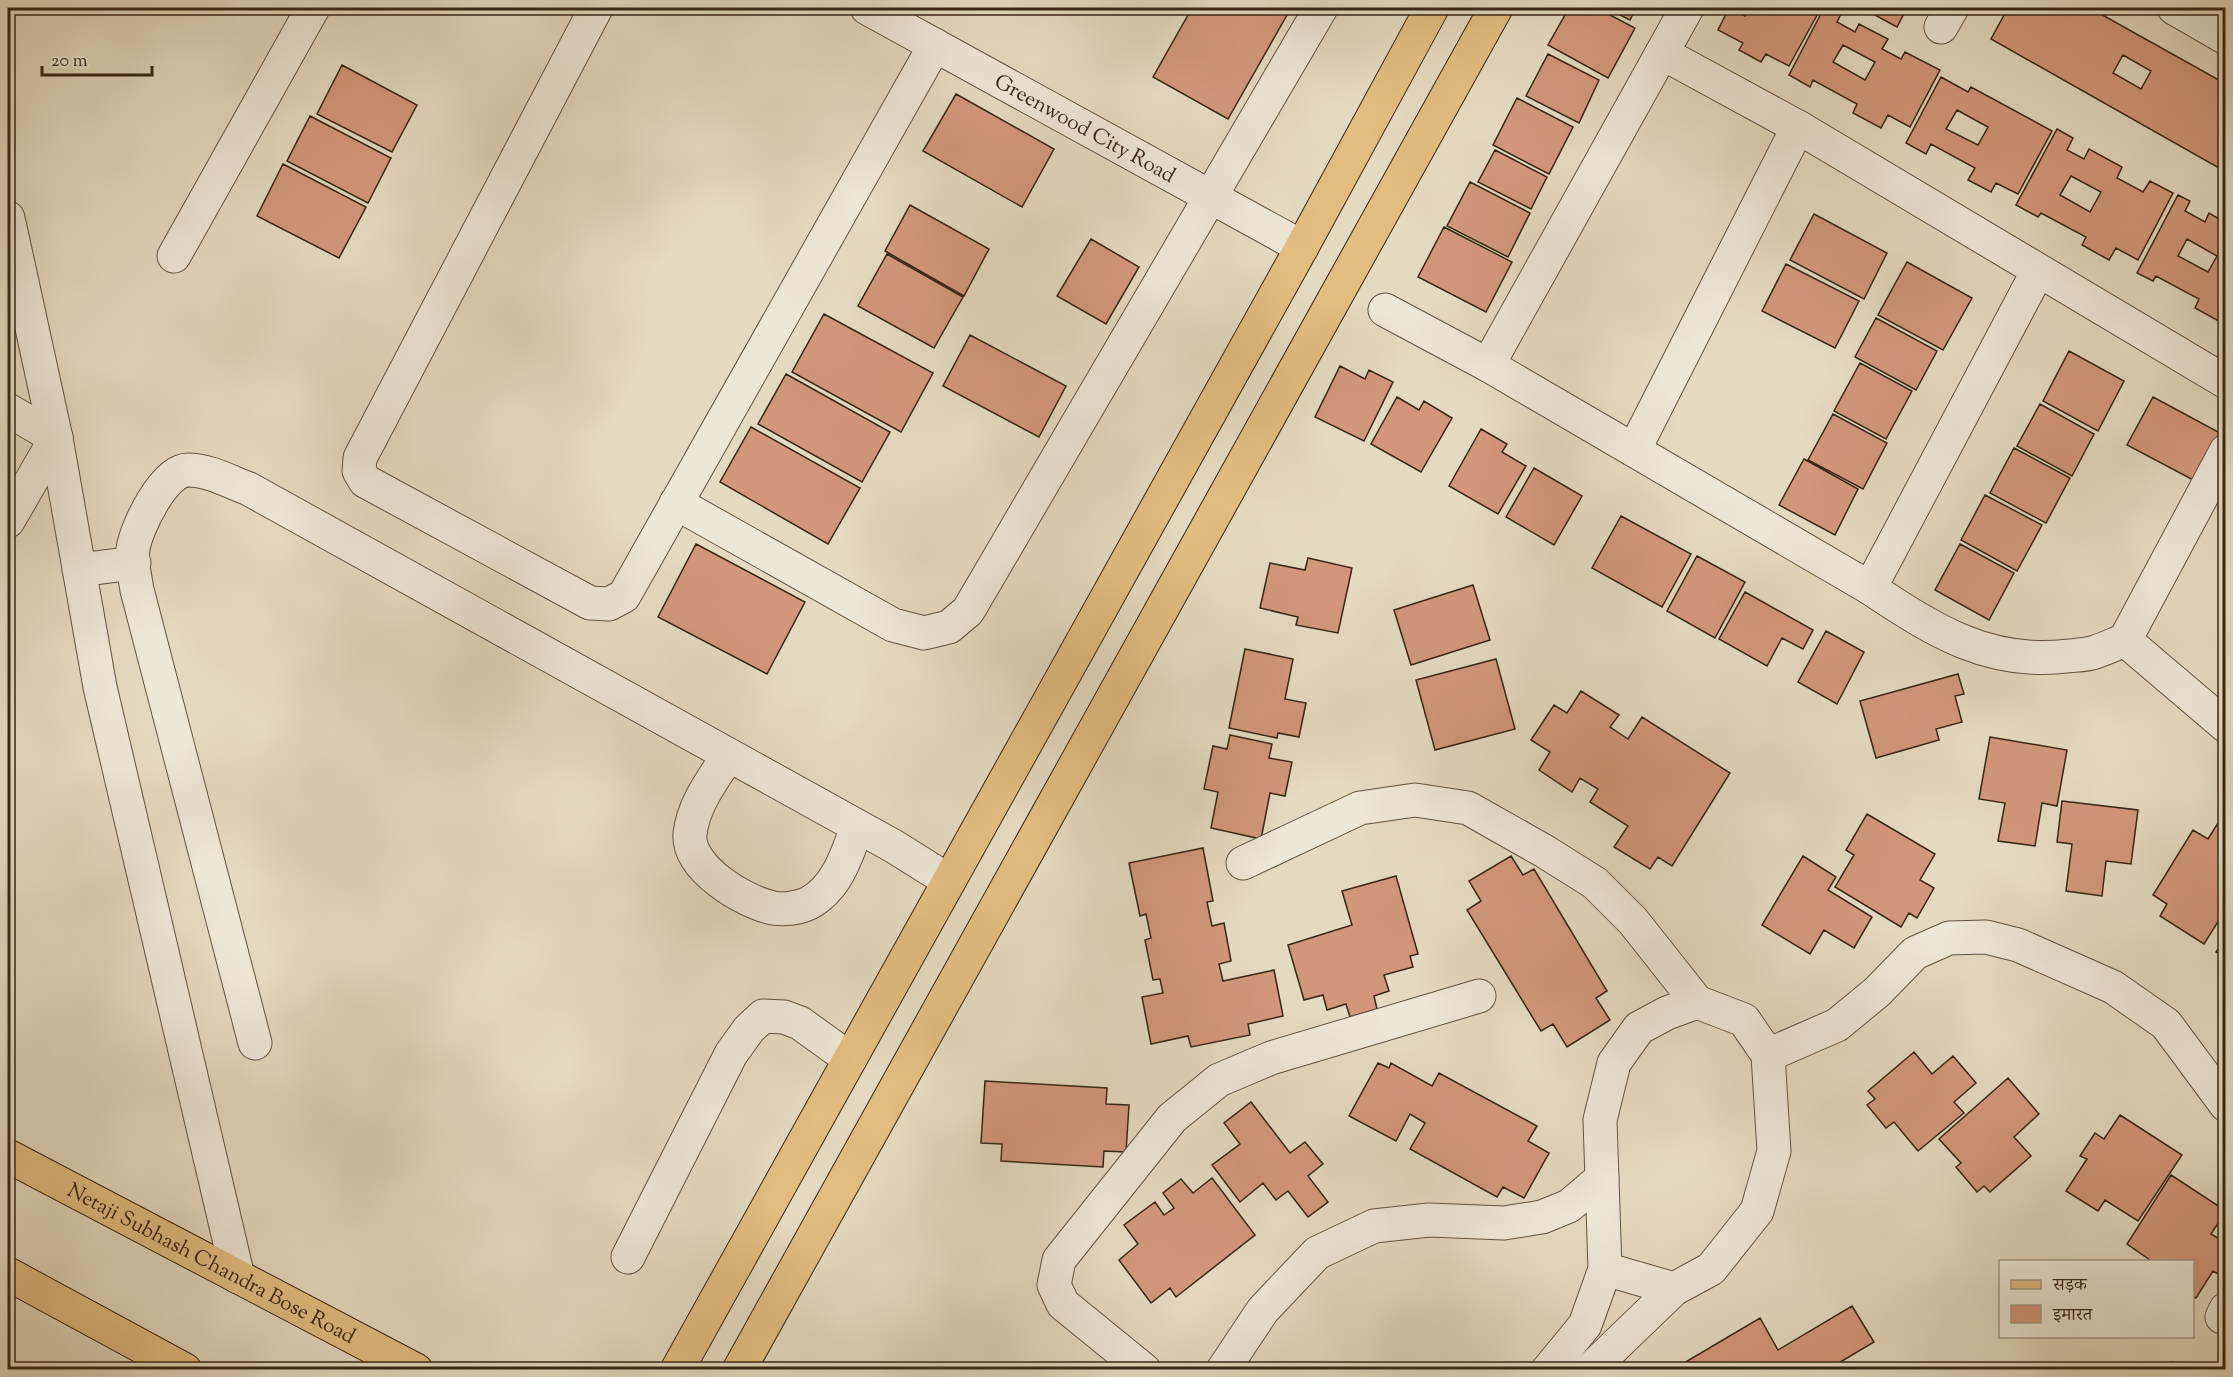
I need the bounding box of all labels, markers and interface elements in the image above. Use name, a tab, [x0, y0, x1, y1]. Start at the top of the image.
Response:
scale bar	[42, 39, 152, 77]
text: 20 m	[51, 49, 88, 75]
street label: Greenwood City Road	[988, 68, 1180, 192]
street label: Netaji Subhash Chandra Bose Road	[61, 1177, 360, 1353]
legend	[1999, 1260, 2194, 1338]
text: सड़क	[2052, 1273, 2088, 1299]
text: इमारत	[2052, 1303, 2093, 1329]

